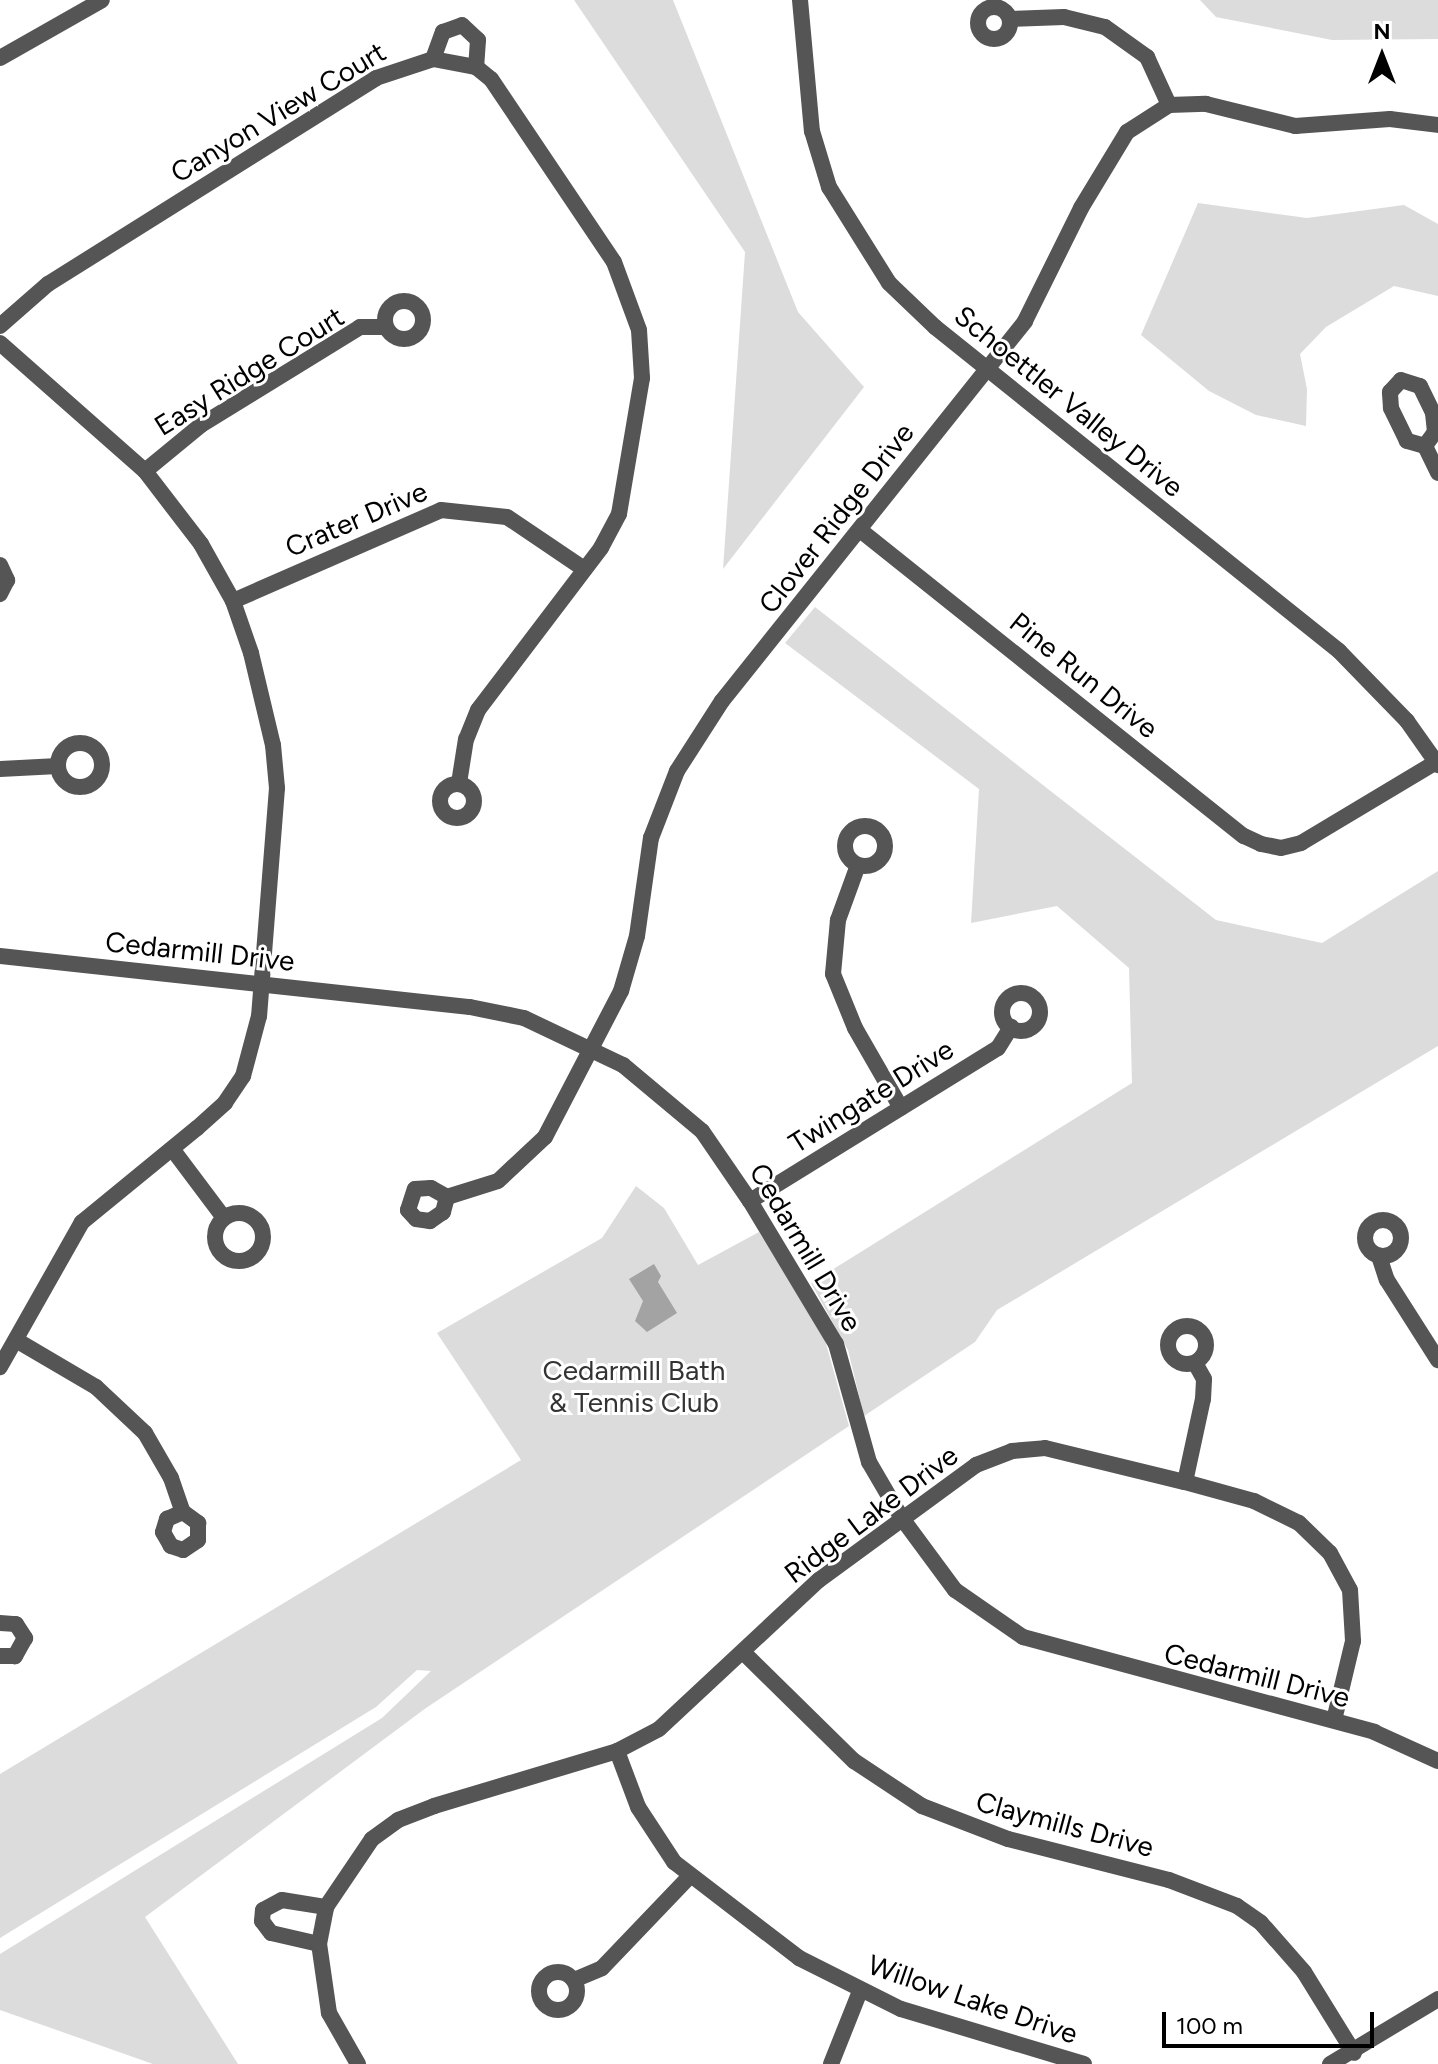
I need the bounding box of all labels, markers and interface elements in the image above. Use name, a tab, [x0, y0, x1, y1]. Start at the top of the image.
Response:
north arrow	[1342, 16, 1422, 96]
text: N	[1373, 18, 1391, 45]
street label: Canyon View Court	[164, 35, 392, 189]
street label: Schoettler Valley Drive	[948, 298, 1190, 504]
street label: Easy Ridge Court	[148, 299, 350, 443]
street label: Clover Ridge Drive	[751, 416, 921, 620]
street label: Crater Drive	[280, 474, 432, 564]
street label: Pine Run Drive	[1003, 605, 1165, 745]
street label: Cedarmill Drive	[104, 924, 296, 978]
street label: Twingate Drive	[783, 1032, 959, 1160]
street label: Cedarmill Drive	[743, 1157, 869, 1337]
park label: Cedarmill Bath & Tennis Club	[543, 1353, 725, 1419]
street label: Ridge Lake Drive	[778, 1438, 964, 1590]
street label: Cedarmill Drive	[1161, 1636, 1353, 1714]
street label: Claymills Drive	[973, 1784, 1157, 1864]
street label: Willow Lake Drive	[864, 1947, 1082, 2051]
scale bar	[1166, 1996, 1378, 2046]
text: 100 m	[1176, 2011, 1243, 2040]

